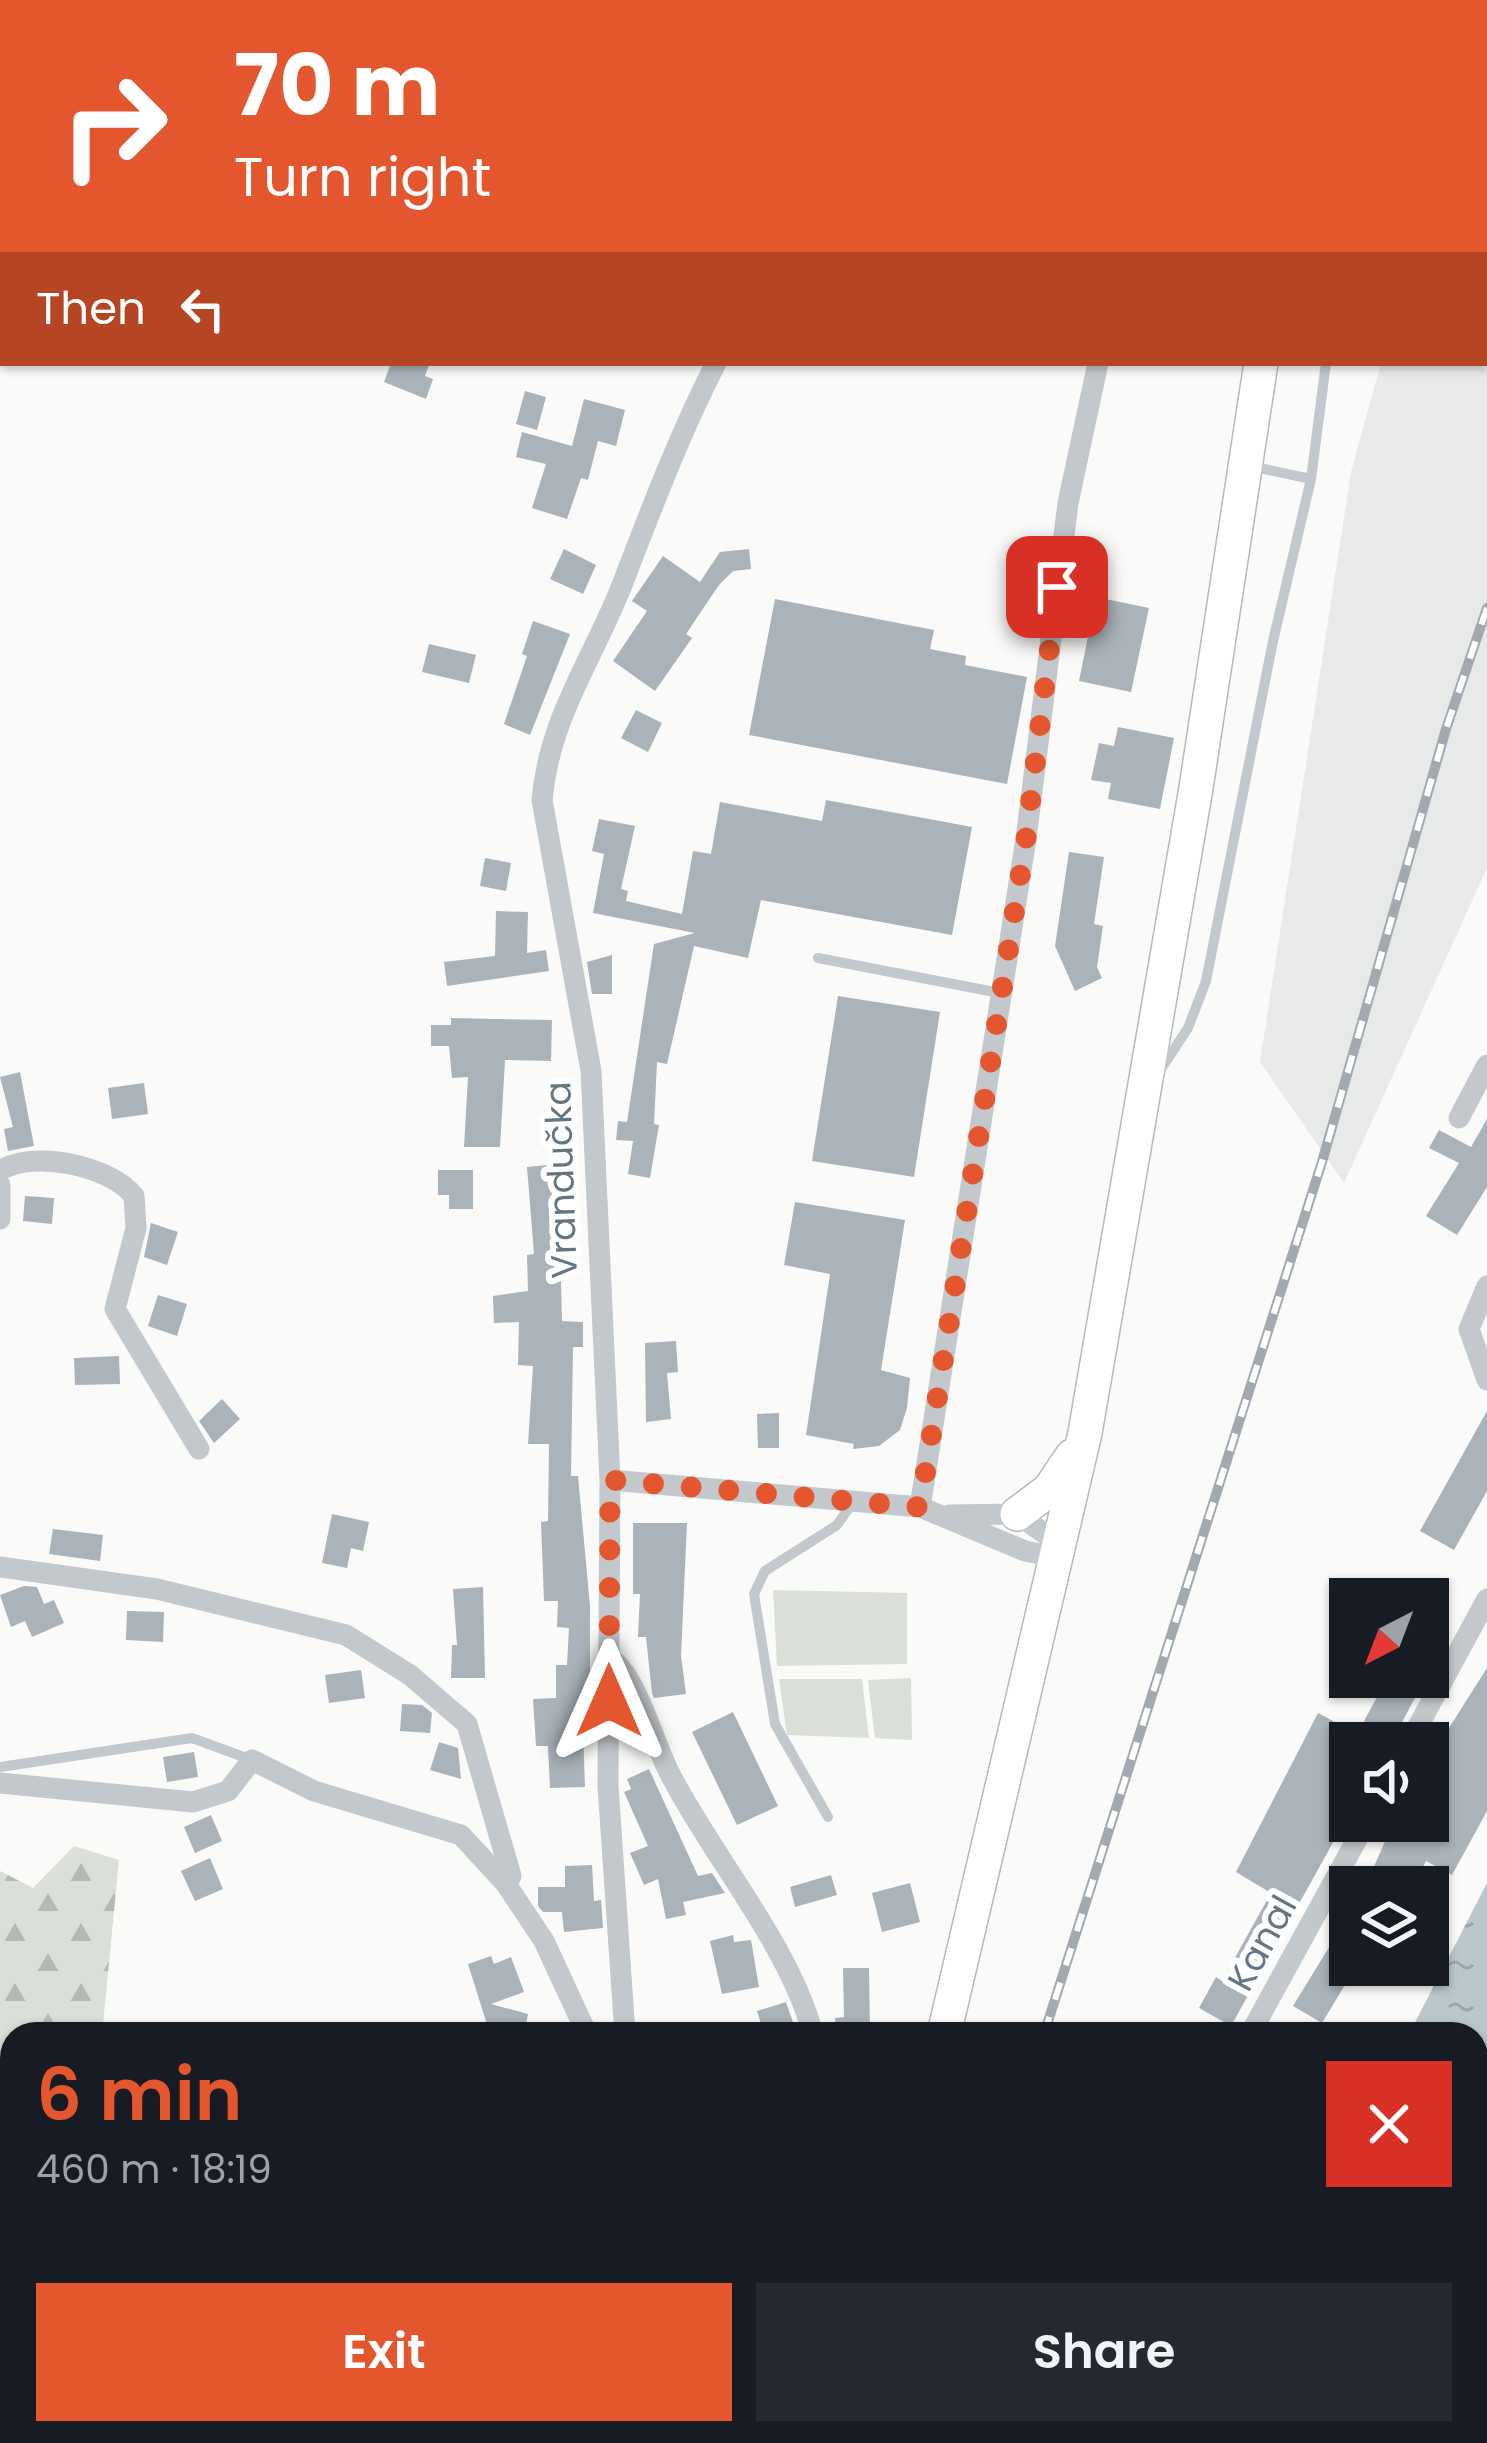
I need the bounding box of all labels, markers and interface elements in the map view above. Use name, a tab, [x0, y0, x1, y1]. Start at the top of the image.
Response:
text: 70 m	[234, 27, 440, 144]
icon: right	[36, 48, 192, 204]
text: Turn right	[234, 139, 491, 215]
icon: left	[170, 276, 236, 342]
text: Then	[36, 277, 146, 340]
pin	[1006, 536, 1108, 638]
icon: arrive	[1024, 554, 1090, 620]
street label: Vrandučka	[532, 1081, 590, 1279]
north arrow	[1329, 1578, 1449, 1698]
map controls	[1329, 1578, 1449, 1986]
position arrow	[546, 1638, 672, 1764]
button: sound	[1329, 1722, 1449, 1842]
button: layers	[1329, 1866, 1449, 1986]
street label: Kanal	[1215, 1886, 1309, 2000]
text: 6 min	[36, 2044, 242, 2145]
button: close	[1326, 2061, 1452, 2187]
text: 460 m · 18:19	[36, 2142, 272, 2197]
button: Exit	[36, 2283, 732, 2421]
button: Share	[756, 2283, 1452, 2421]

